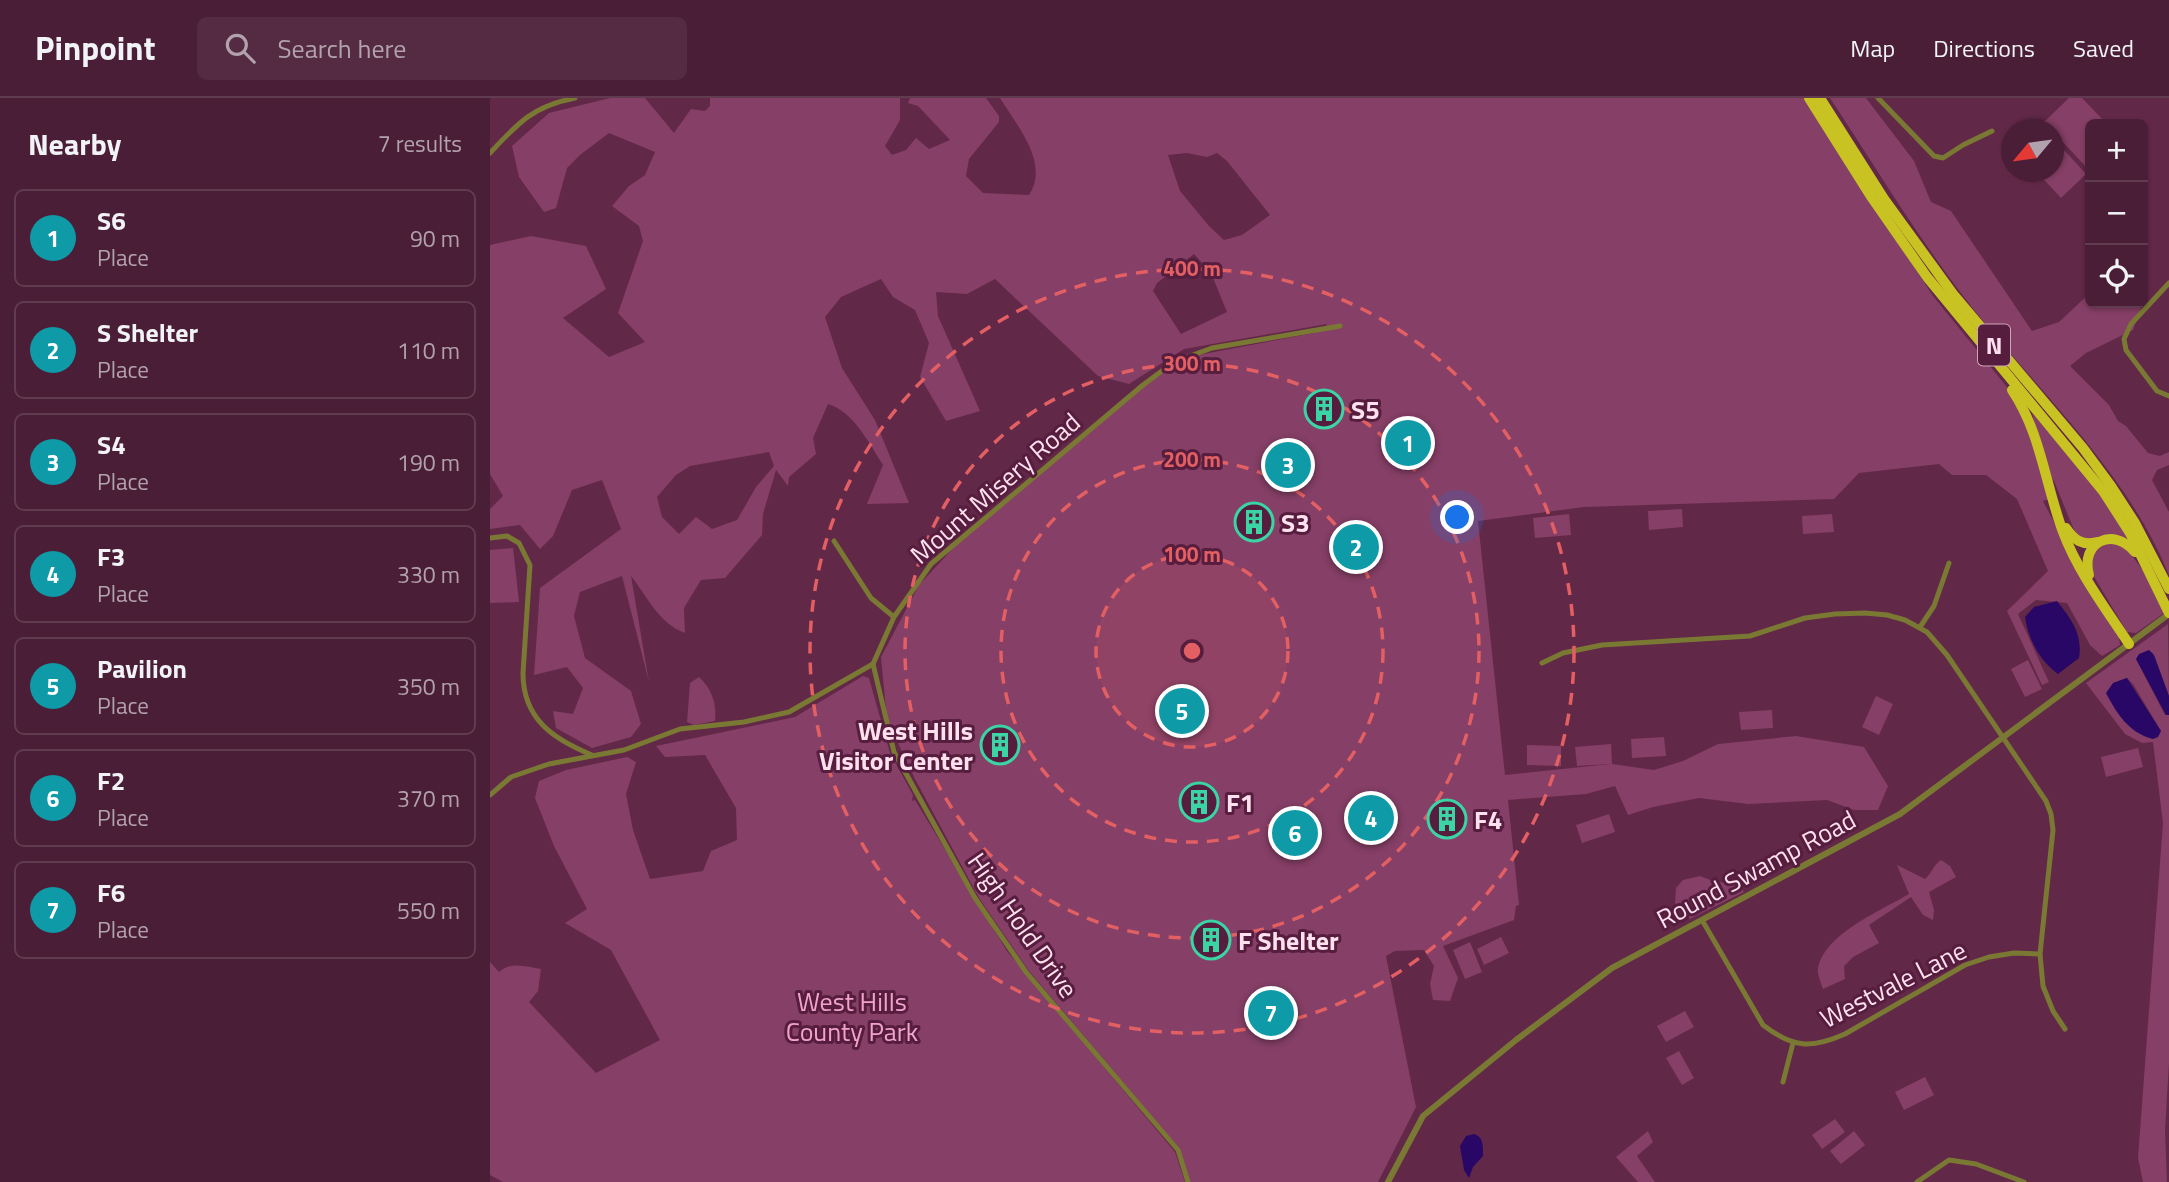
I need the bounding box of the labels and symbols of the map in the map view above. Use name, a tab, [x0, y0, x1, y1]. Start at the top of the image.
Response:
north arrow	[2001, 119, 2064, 182]
text: 400 m	[1163, 252, 1221, 284]
road number: N	[1978, 324, 2010, 366]
text: 300 m	[1163, 347, 1221, 379]
building icon: S5	[1303, 388, 1345, 430]
place label: S5	[1351, 390, 1380, 429]
street label: Mount Misery Road	[901, 403, 1089, 573]
pin: 1	[1385, 417, 1431, 469]
pin: 3	[1265, 439, 1311, 491]
text: 200 m	[1163, 443, 1221, 475]
your location	[1440, 500, 1474, 534]
building icon: S3	[1233, 501, 1275, 543]
place label: S3	[1281, 503, 1310, 542]
pin: 2	[1333, 521, 1379, 573]
text: 100 m	[1163, 538, 1221, 570]
centre of rings	[1180, 639, 1204, 663]
pin: 5	[1159, 685, 1205, 737]
place label: West Hills Visitor Center	[819, 711, 973, 780]
building icon: West Hills Visitor Center	[979, 724, 1021, 766]
building icon: F1	[1178, 781, 1220, 823]
place label: F1	[1226, 783, 1254, 822]
pin: 4	[1348, 792, 1394, 844]
building icon: F4	[1426, 798, 1468, 840]
place label: F4	[1474, 800, 1502, 839]
street label: Round Swamp Road	[1649, 800, 1863, 938]
pin: 6	[1272, 807, 1318, 859]
street label: High Hold Drive	[958, 844, 1088, 1006]
building icon: F Shelter	[1190, 919, 1232, 961]
place label: F Shelter	[1238, 921, 1339, 960]
street label: Westvale Lane	[1813, 930, 1973, 1038]
park label: West Hills County Park	[786, 982, 918, 1051]
pin: 7	[1248, 987, 1294, 1039]

